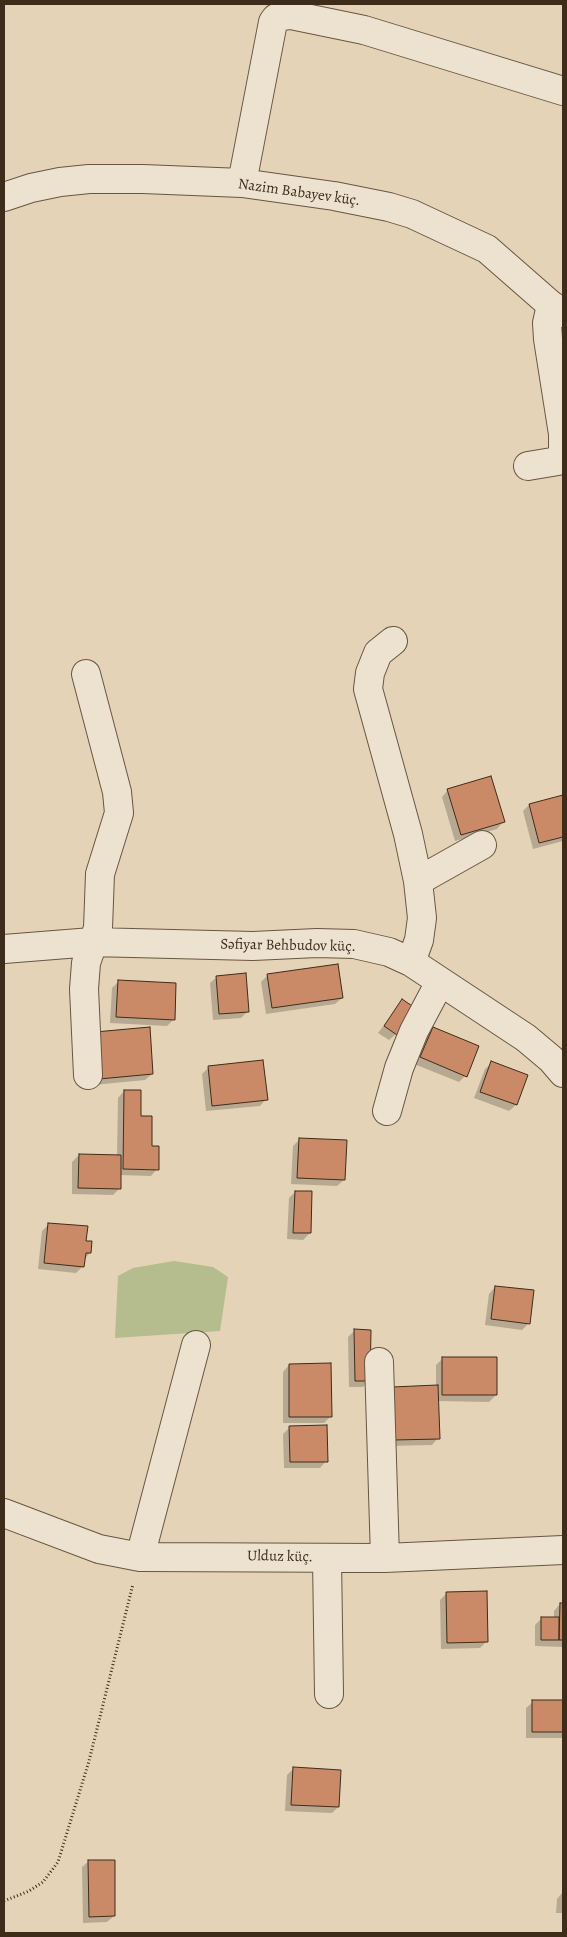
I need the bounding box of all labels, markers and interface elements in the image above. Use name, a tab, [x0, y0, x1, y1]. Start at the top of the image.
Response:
street label: Nazim Babayev küç.	[237, 176, 361, 210]
street label: Səfiyar Behbudov küç.	[220, 936, 356, 956]
street label: Ulduz küç.	[247, 1547, 313, 1567]

